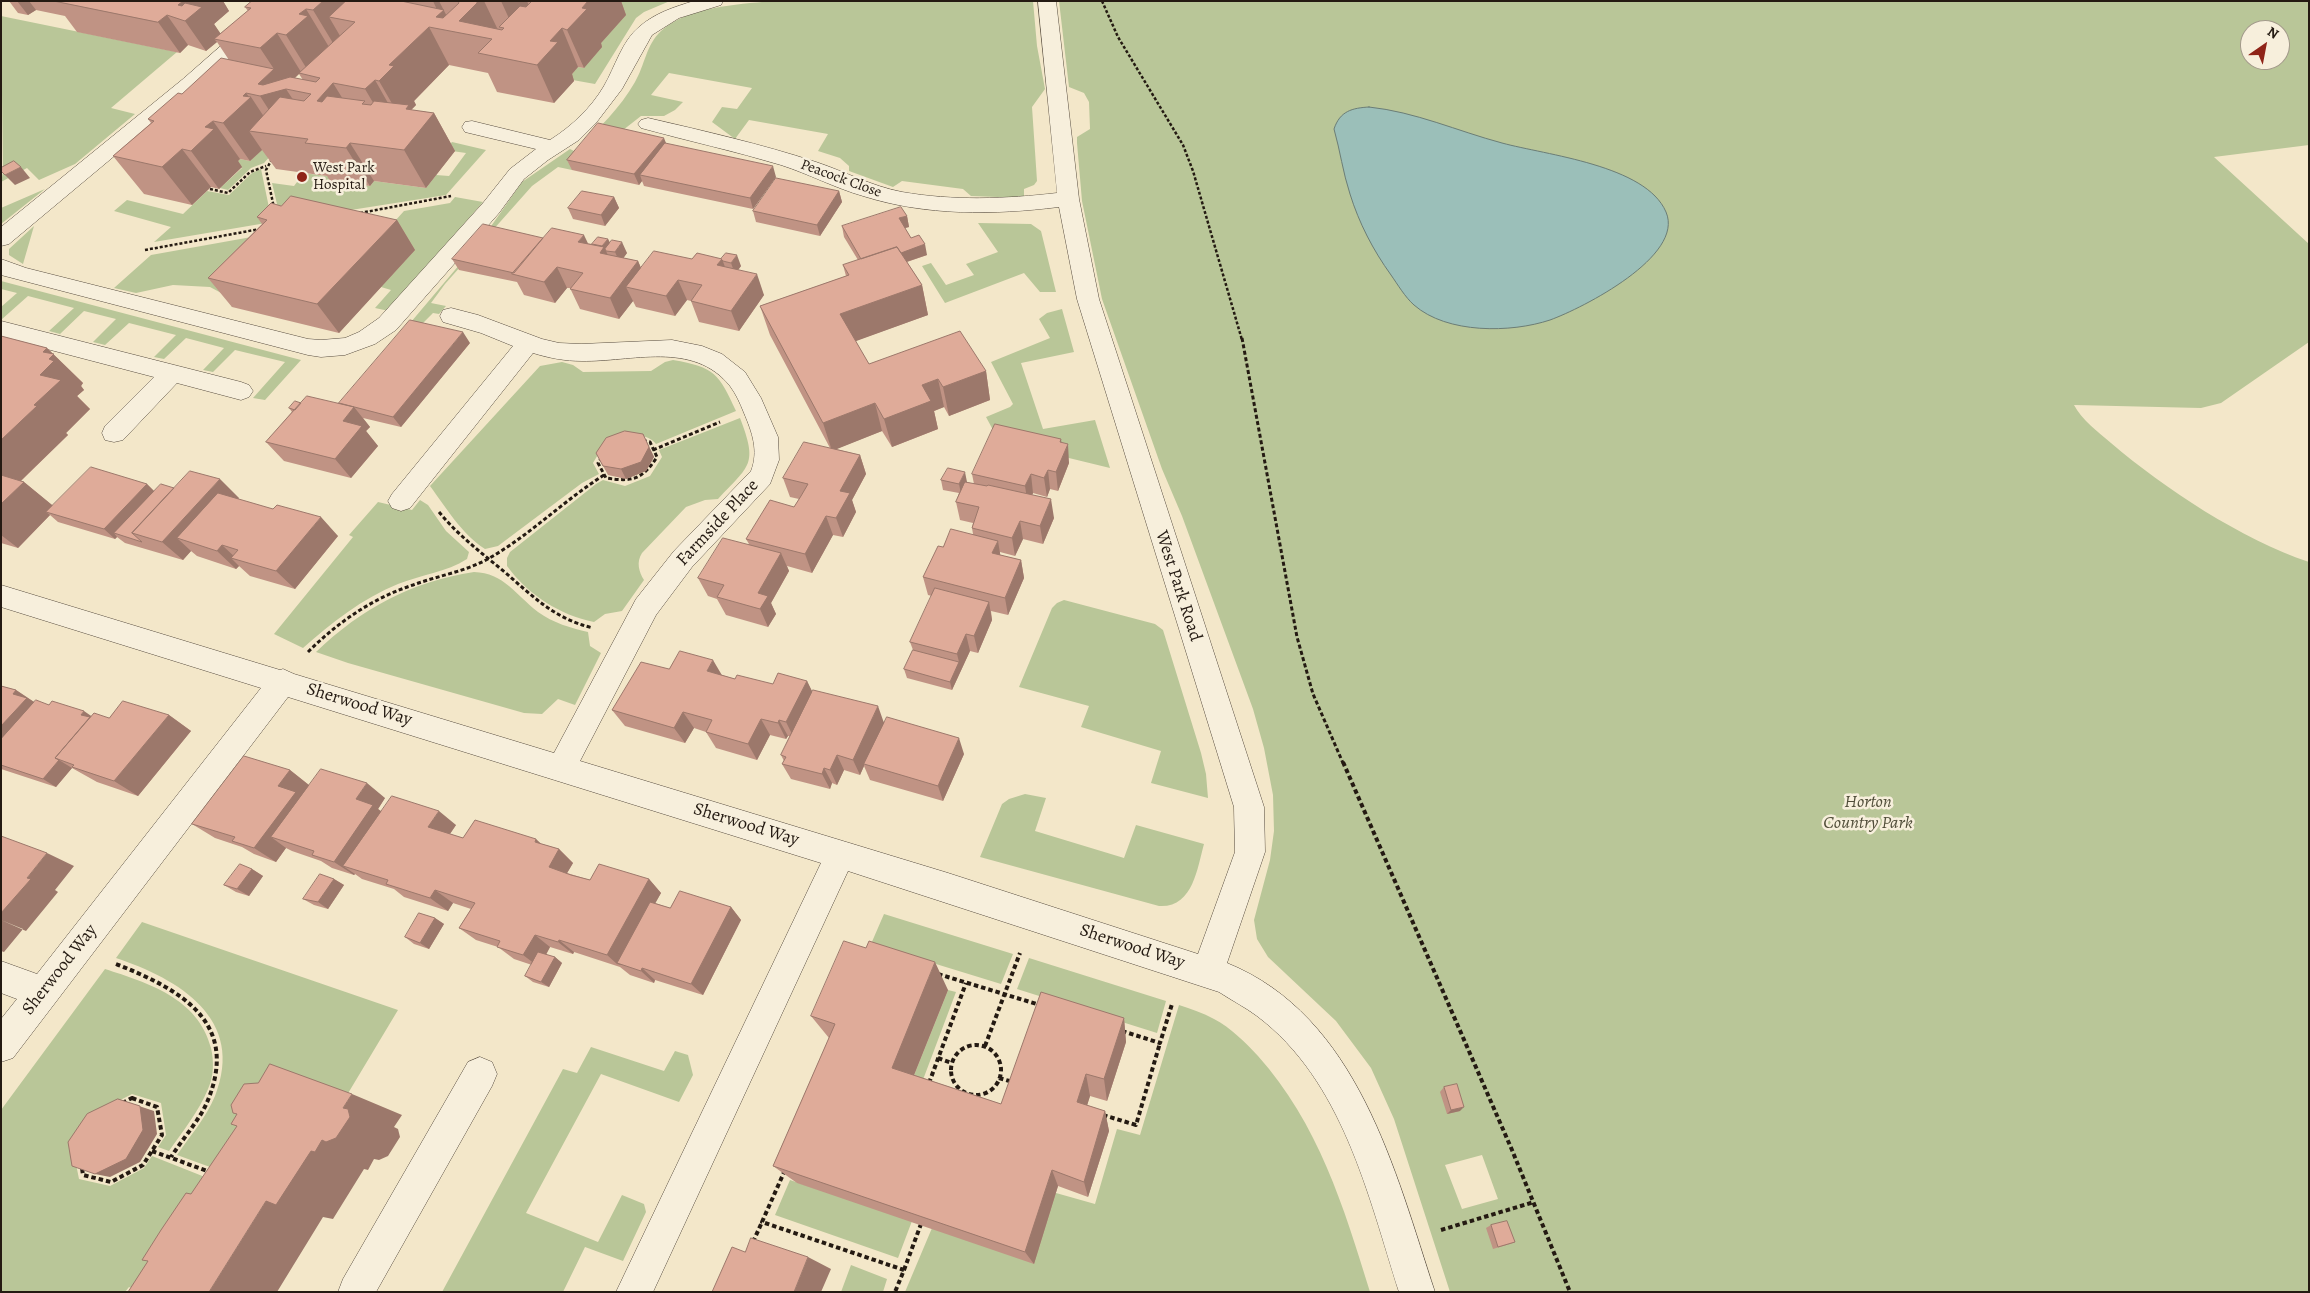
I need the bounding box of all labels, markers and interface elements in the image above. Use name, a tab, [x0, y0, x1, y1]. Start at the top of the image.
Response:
north arrow	[2240, 20, 2290, 70]
text: N	[2263, 22, 2282, 44]
street label: Peacock Close	[798, 156, 884, 202]
place label: West Park Hospital	[313, 159, 375, 194]
marker: West Park Hospital	[295, 170, 309, 184]
street label: Farmside Place	[672, 475, 764, 571]
street label: West Park Road	[1150, 528, 1206, 644]
street label: Sherwood Way	[304, 679, 414, 731]
park label: Horton Country Park	[1823, 792, 1913, 834]
street label: Sherwood Way	[691, 799, 801, 851]
street label: Sherwood Way	[18, 920, 102, 1020]
street label: Sherwood Way	[1077, 920, 1187, 974]

